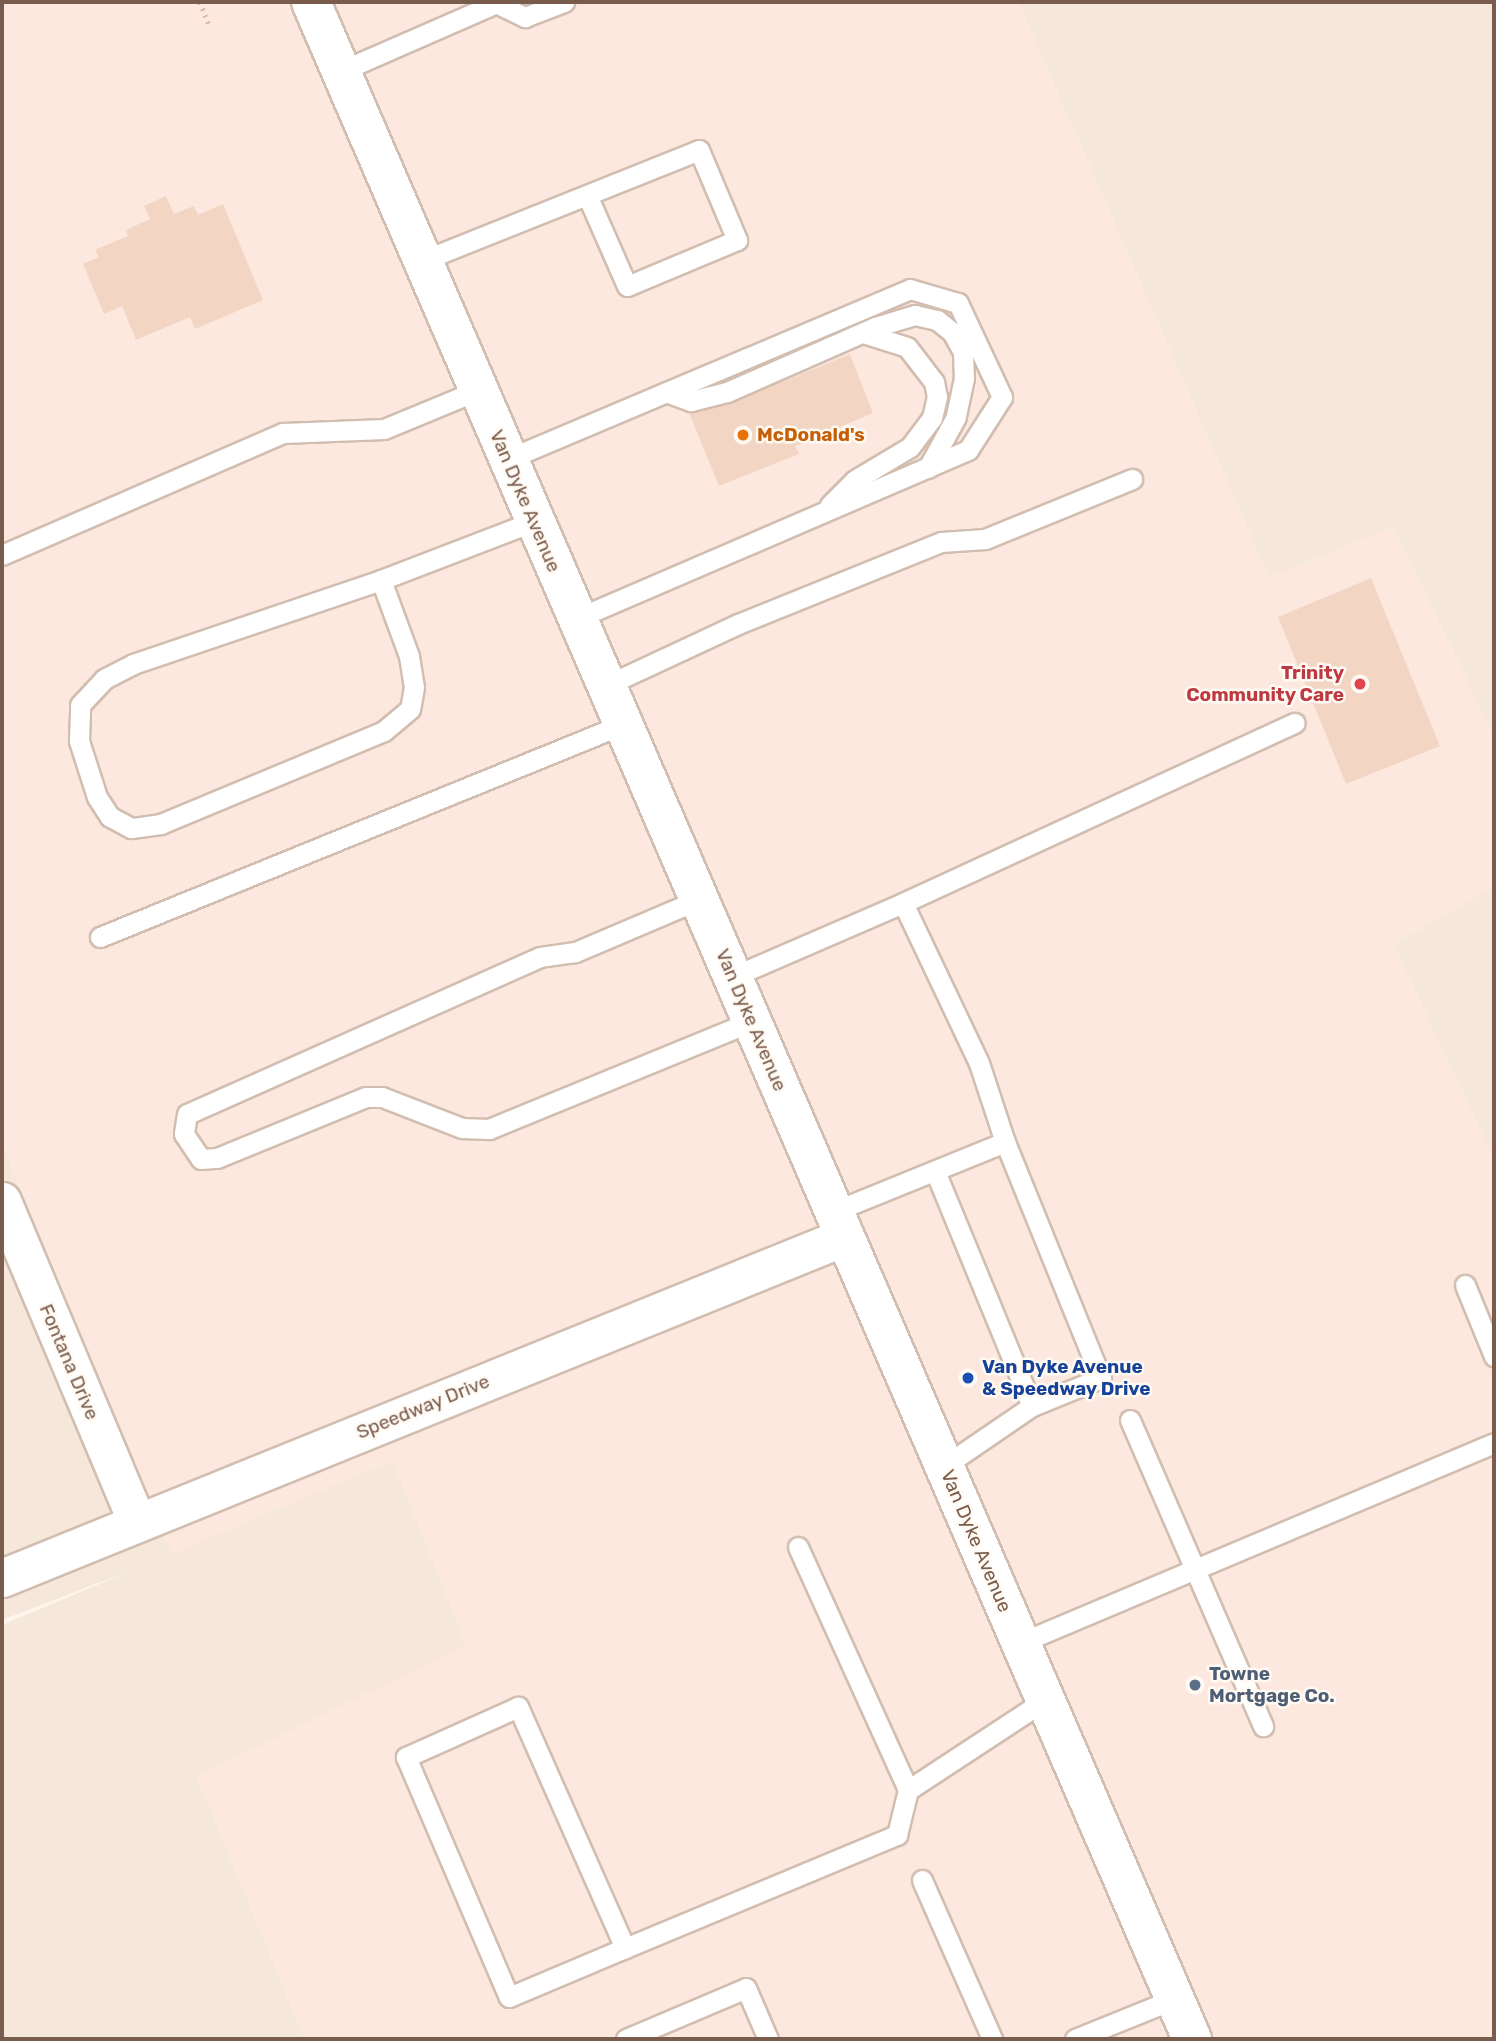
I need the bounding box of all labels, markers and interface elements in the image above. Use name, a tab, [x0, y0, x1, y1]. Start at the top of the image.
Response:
place label: McDonald's	[757, 424, 865, 446]
street label: Van Dyke Avenue	[485, 426, 565, 576]
marker: McDonald's	[735, 427, 751, 443]
place label: Trinity Community Care	[1186, 662, 1344, 706]
marker: Trinity Community Care	[1350, 674, 1370, 694]
street label: Van Dyke Avenue	[711, 945, 791, 1095]
street label: Fontana Drive	[34, 1301, 104, 1423]
place label: Van Dyke Avenue & Speedway Drive	[982, 1356, 1151, 1400]
street label: Speedway Drive	[353, 1370, 493, 1444]
marker: Van Dyke Avenue & Speedway Drive	[960, 1370, 976, 1386]
street label: Van Dyke Avenue	[936, 1466, 1016, 1616]
place label: Towne Mortgage Co.	[1209, 1663, 1335, 1707]
marker: Towne Mortgage Co.	[1187, 1677, 1203, 1693]

